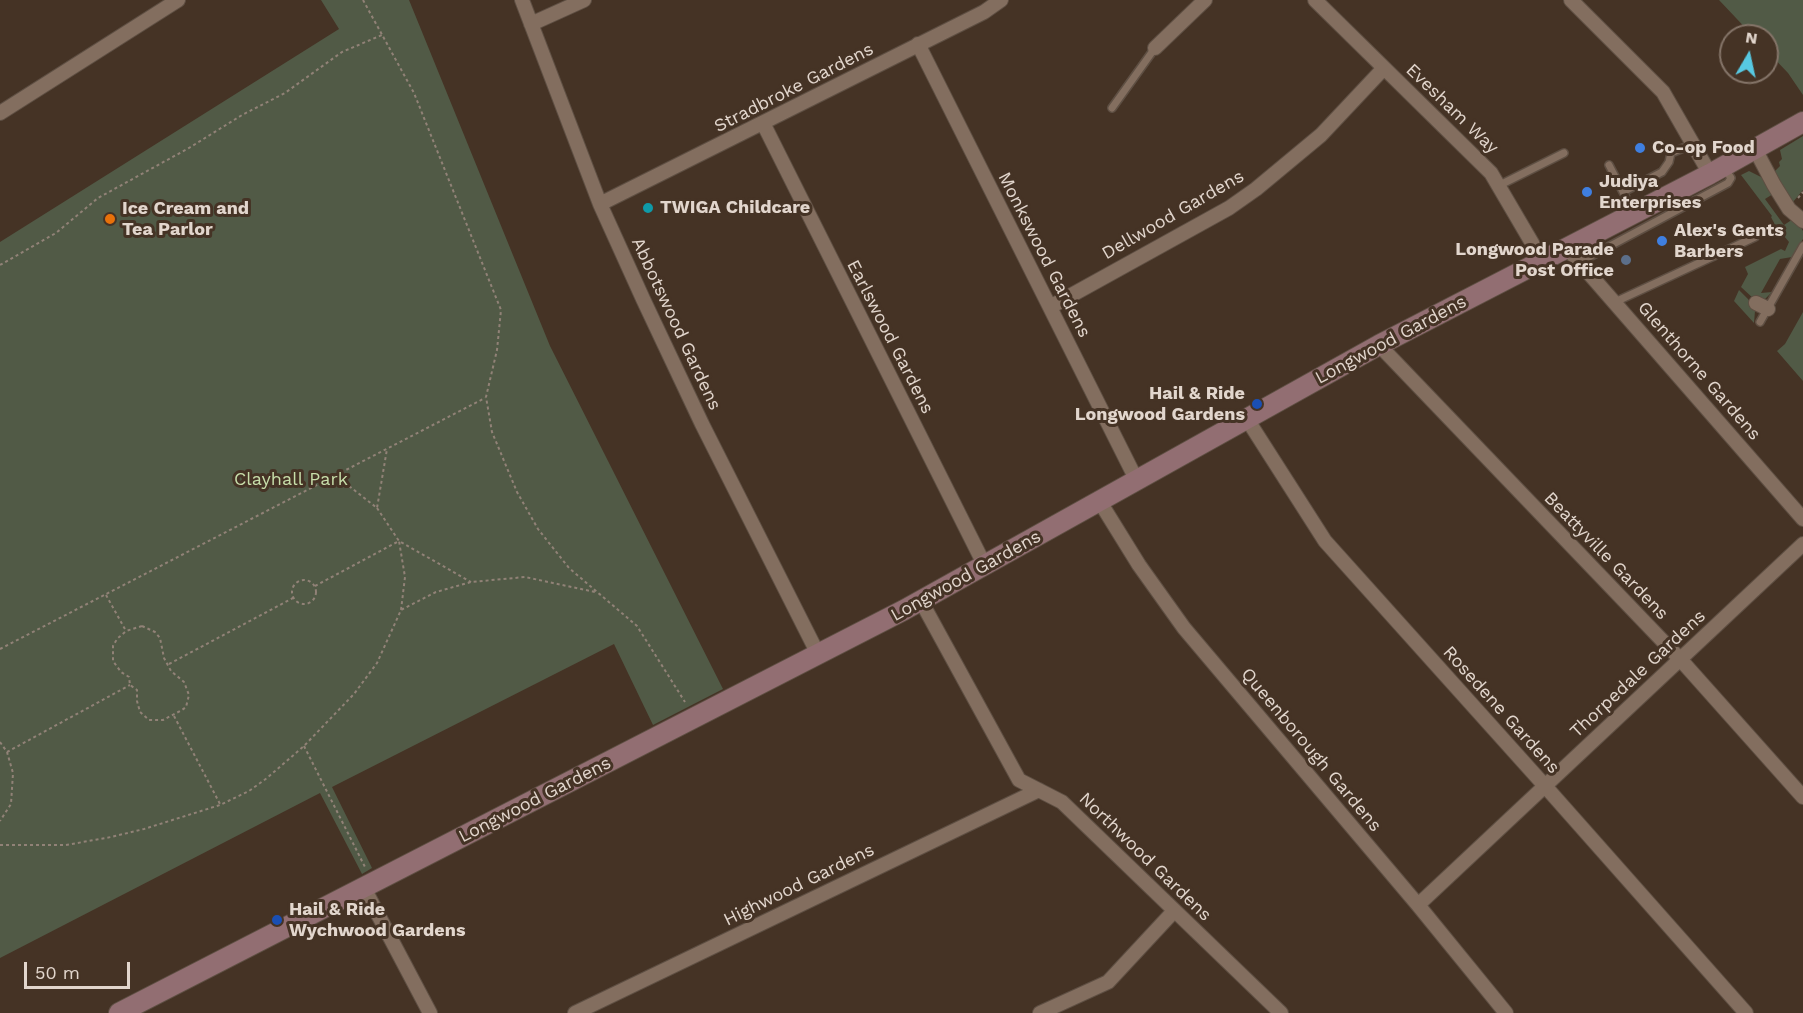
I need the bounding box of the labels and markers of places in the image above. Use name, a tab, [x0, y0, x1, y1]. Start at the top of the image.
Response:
place label: Co-op Food	[1652, 137, 1755, 159]
marker: Co-op Food	[1633, 141, 1647, 155]
place label: Judiya Enterprises	[1599, 171, 1701, 213]
marker: Judiya Enterprises	[1580, 185, 1594, 199]
place label: TWIGA Childcare	[660, 197, 810, 219]
place label: Ice Cream and Tea Parlor	[122, 198, 249, 240]
marker: TWIGA Childcare	[641, 201, 655, 215]
marker: Ice Cream and Tea Parlor	[103, 212, 117, 226]
place label: Alex's Gents Barbers	[1674, 220, 1784, 262]
marker: Alex's Gents Barbers	[1655, 234, 1669, 248]
place label: Longwood Parade Post Office	[1455, 239, 1614, 282]
marker: Longwood Parade Post Office	[1619, 253, 1633, 267]
place label: Hail & Ride Longwood Gardens	[1075, 383, 1245, 426]
marker: Hail & Ride Longwood Gardens	[1250, 397, 1264, 411]
place label: Hail & Ride Wychwood Gardens	[289, 899, 465, 942]
marker: Hail & Ride Wychwood Gardens	[270, 913, 284, 927]

